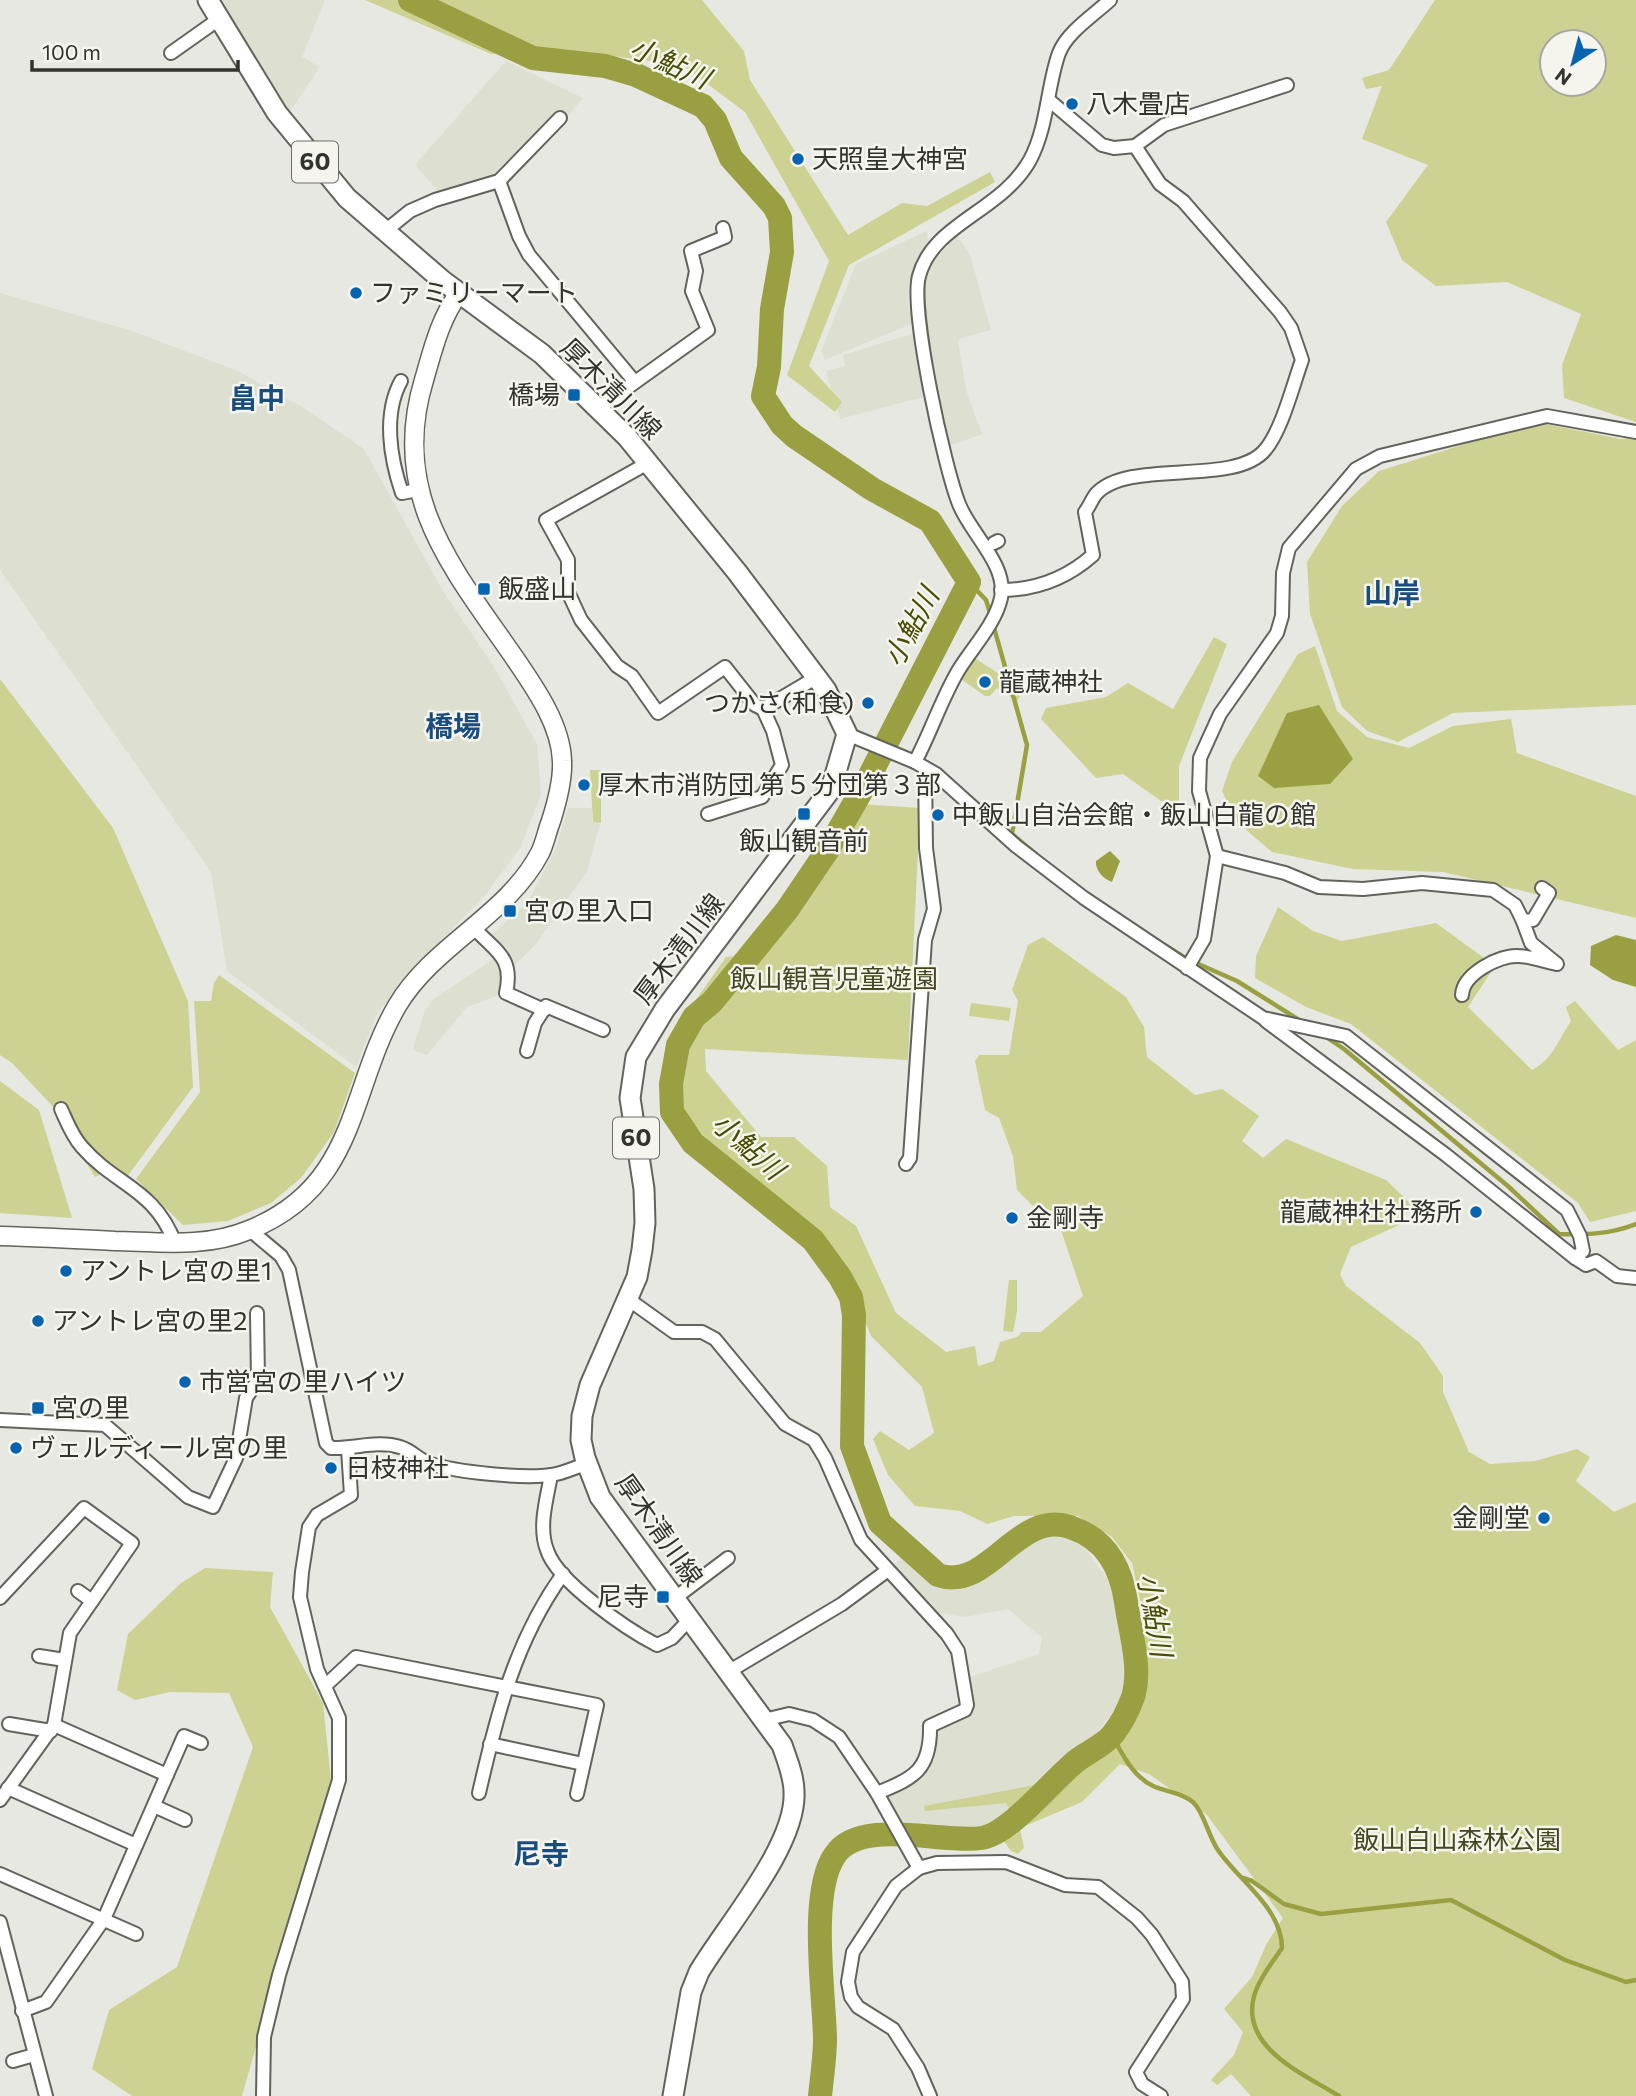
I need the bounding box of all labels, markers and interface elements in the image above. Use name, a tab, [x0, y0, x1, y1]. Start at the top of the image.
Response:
scale bar	[32, 28, 238, 72]
north arrow	[1538, 28, 1608, 98]
water label: 小鮎川	[625, 29, 718, 96]
text: 100 m	[42, 39, 101, 64]
text: N	[1550, 64, 1575, 91]
place label: 八木畳店	[1086, 87, 1190, 118]
marker: 八木畳店	[1064, 96, 1080, 112]
road number: 60	[292, 142, 338, 182]
place label: 天照皇大神宮	[812, 142, 968, 173]
marker: 天照皇大神宮	[790, 151, 806, 167]
place label: ファミリーマート	[370, 276, 578, 307]
marker: ファミリーマート	[348, 285, 364, 301]
street label: 厚木清川線	[555, 331, 669, 445]
place label: 橋場	[508, 378, 560, 409]
district label: 畠中	[229, 380, 285, 414]
marker: 橋場	[566, 387, 582, 403]
place label: 飯盛山	[498, 572, 576, 603]
district label: 山岸	[1364, 575, 1420, 609]
water label: 小鮎川	[875, 579, 946, 672]
marker: 飯盛山	[476, 581, 492, 597]
place label: 龍蔵神社	[999, 665, 1103, 696]
marker: 龍蔵神社	[977, 674, 993, 690]
place label: つかさ(和食)	[704, 686, 854, 717]
marker: つかさ(和食)	[860, 695, 876, 711]
district label: 橋場	[425, 708, 481, 742]
place label: 厚木市消防団 第５分団第３部	[598, 768, 941, 799]
marker: 厚木市消防団 第５分団第３部	[576, 777, 592, 793]
place label: 中飯山自治会館・飯山白龍の館	[952, 798, 1316, 829]
marker: 飯山観音前	[796, 806, 812, 822]
marker: 中飯山自治会館・飯山白龍の館	[930, 807, 946, 823]
place label: 飯山観音前	[739, 824, 869, 855]
street label: 厚木清川線	[626, 887, 729, 1009]
place label: 宮の里入口	[524, 894, 654, 925]
marker: 宮の里入口	[502, 903, 518, 919]
park label: 飯山観音児童遊園	[730, 962, 938, 993]
water label: 小鮎川	[706, 1105, 794, 1188]
road number: 60	[613, 1118, 659, 1158]
place label: 龍蔵神社社務所	[1280, 1195, 1462, 1226]
place label: 金剛寺	[1026, 1201, 1104, 1232]
marker: 龍蔵神社社務所	[1468, 1204, 1484, 1220]
marker: 金剛寺	[1004, 1210, 1020, 1226]
place label: アントレ宮の里1	[80, 1254, 272, 1285]
marker: アントレ宮の里1	[58, 1263, 74, 1279]
place label: アントレ宮の里2	[52, 1304, 247, 1335]
marker: アントレ宮の里2	[30, 1313, 46, 1329]
place label: 市営宮の里ハイツ	[199, 1365, 406, 1396]
marker: 市営宮の里ハイツ	[177, 1374, 193, 1390]
place label: 宮の里	[52, 1391, 130, 1422]
marker: 宮の里	[30, 1400, 46, 1416]
place label: ヴェルディール宮の里	[30, 1431, 288, 1462]
marker: ヴェルディール宮の里	[8, 1440, 24, 1456]
place label: 日枝神社	[345, 1451, 449, 1482]
marker: 日枝神社	[323, 1460, 339, 1476]
street label: 厚木清川線	[610, 1467, 710, 1591]
place label: 金剛堂	[1452, 1501, 1530, 1532]
marker: 金剛堂	[1536, 1510, 1552, 1526]
water label: 小鮎川	[1132, 1571, 1181, 1662]
place label: 尼寺	[597, 1580, 649, 1611]
marker: 尼寺	[655, 1589, 671, 1605]
park label: 飯山白山森林公園	[1353, 1823, 1561, 1854]
district label: 尼寺	[513, 1836, 569, 1870]

